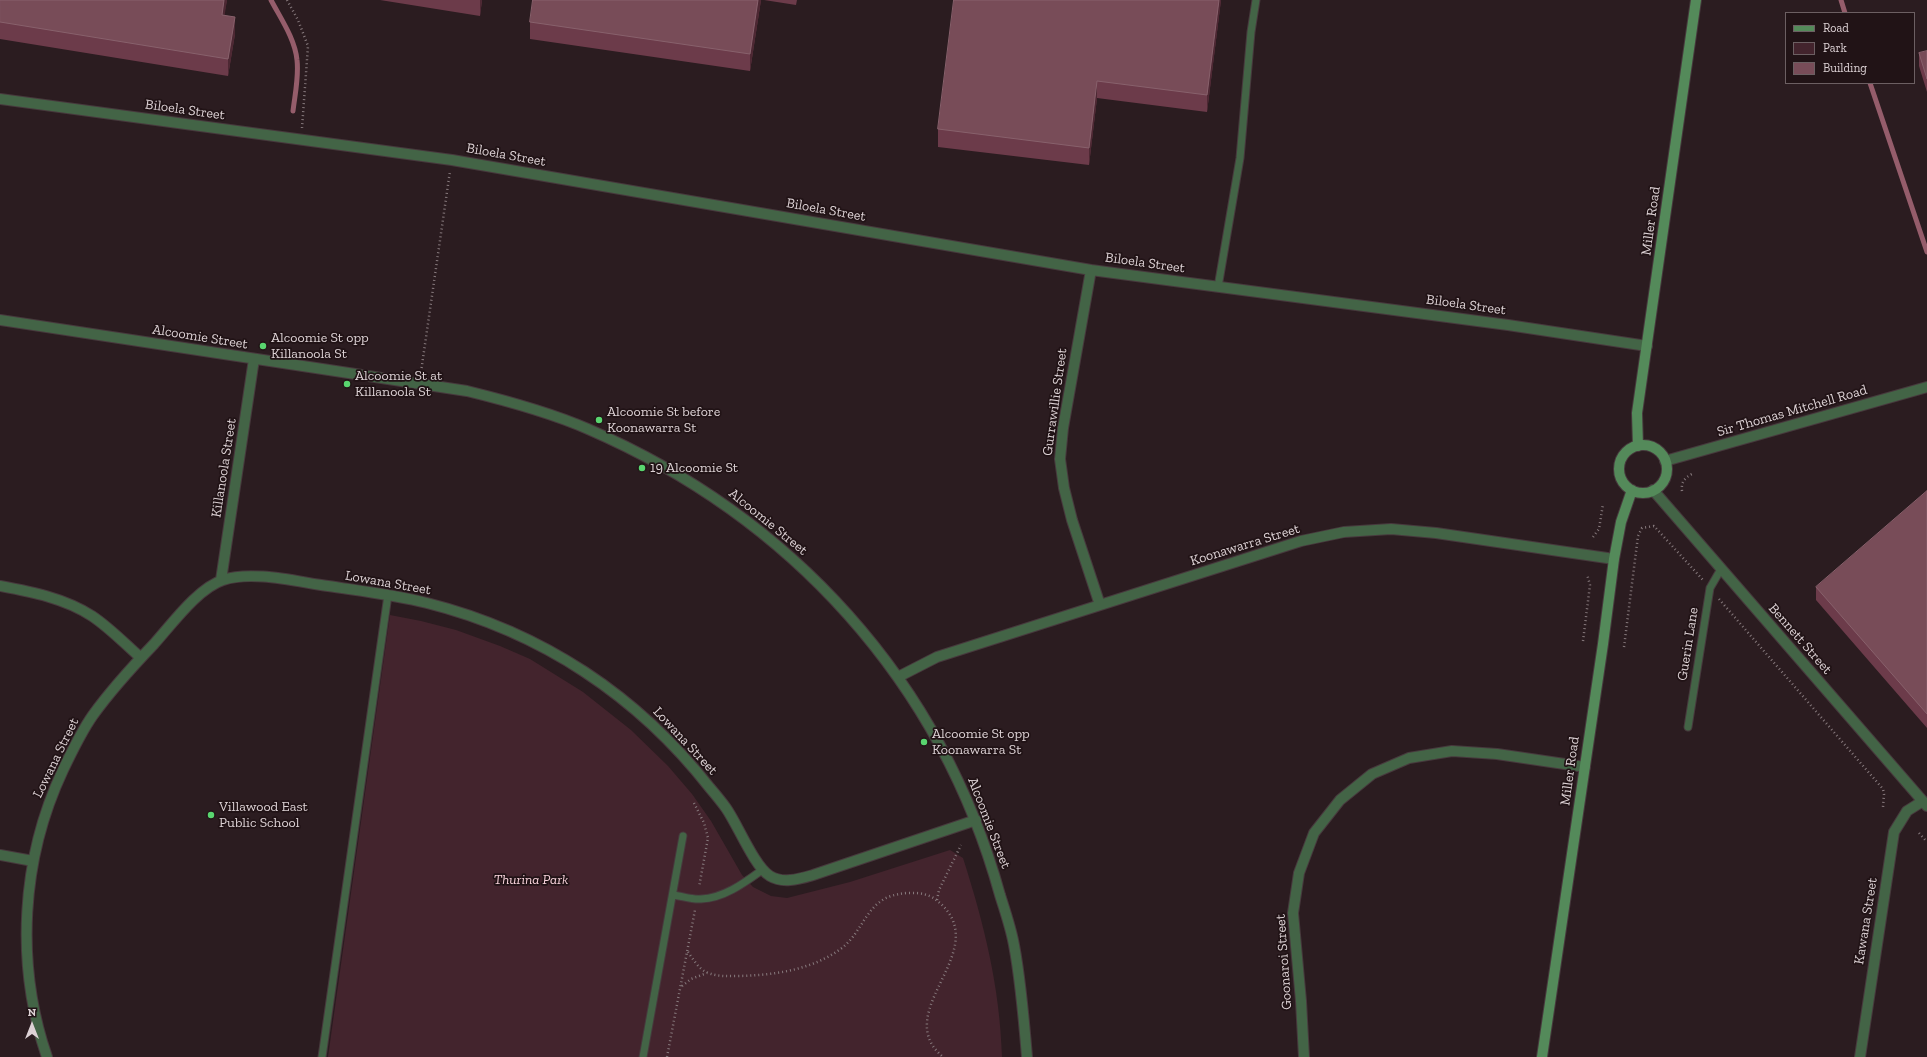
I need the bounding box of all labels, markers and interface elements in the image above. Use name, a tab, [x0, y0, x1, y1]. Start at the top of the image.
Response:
legend	[1785, 12, 1915, 84]
text: Road	[1823, 21, 1849, 35]
text: Park	[1823, 41, 1847, 55]
text: Building	[1823, 61, 1867, 75]
street label: Biloela Street	[144, 96, 226, 124]
street label: Biloela Street	[465, 140, 547, 170]
street label: Miller Road	[1638, 185, 1664, 257]
street label: Biloela Street	[785, 195, 867, 225]
street label: Biloela Street	[1104, 249, 1186, 277]
street label: Biloela Street	[1425, 291, 1507, 319]
street label: Alcoomie Street	[151, 321, 249, 353]
place label: Alcoomie St opp Killanoola St	[271, 330, 369, 362]
marker: Alcoomie St opp Killanoola St	[258, 341, 268, 351]
street label: Gurrawillie Street	[1039, 347, 1071, 457]
place label: Alcoomie St at Killanoola St	[355, 368, 442, 400]
marker: Alcoomie St at Killanoola St	[342, 379, 352, 389]
street label: Sir Thomas Mitchell Road	[1715, 382, 1869, 440]
place label: Alcoomie St before Koonawarra St	[607, 404, 720, 436]
marker: Alcoomie St before Koonawarra St	[594, 415, 604, 425]
street label: Killanoola Street	[208, 417, 240, 519]
place label: 19 Alcoomie St	[650, 460, 738, 476]
marker: 19 Alcoomie St	[637, 463, 647, 473]
street label: Alcoomie Street	[725, 485, 811, 559]
street label: Koonawarra Street	[1188, 520, 1302, 570]
street label: Lowana Street	[344, 567, 432, 599]
street label: Bennett Street	[1765, 600, 1835, 678]
street label: Guerin Lane	[1674, 606, 1702, 682]
street label: Lowana Street	[649, 703, 721, 779]
street label: Lowana Street	[29, 715, 83, 801]
place label: Alcoomie St opp Koonawarra St	[932, 726, 1030, 758]
street label: Miller Road	[1557, 735, 1583, 807]
marker: Alcoomie St opp Koonawarra St	[919, 737, 929, 747]
street label: Alcoomie Street	[964, 775, 1014, 871]
place label: Villawood East Public School	[219, 799, 308, 832]
marker: Villawood East Public School	[206, 810, 216, 820]
park label: Thurina Park	[494, 872, 568, 888]
street label: Kawana Street	[1851, 876, 1881, 966]
street label: Goonaroi Street	[1272, 914, 1296, 1010]
north arrow	[12, 1005, 52, 1045]
text: N	[28, 1006, 36, 1019]

